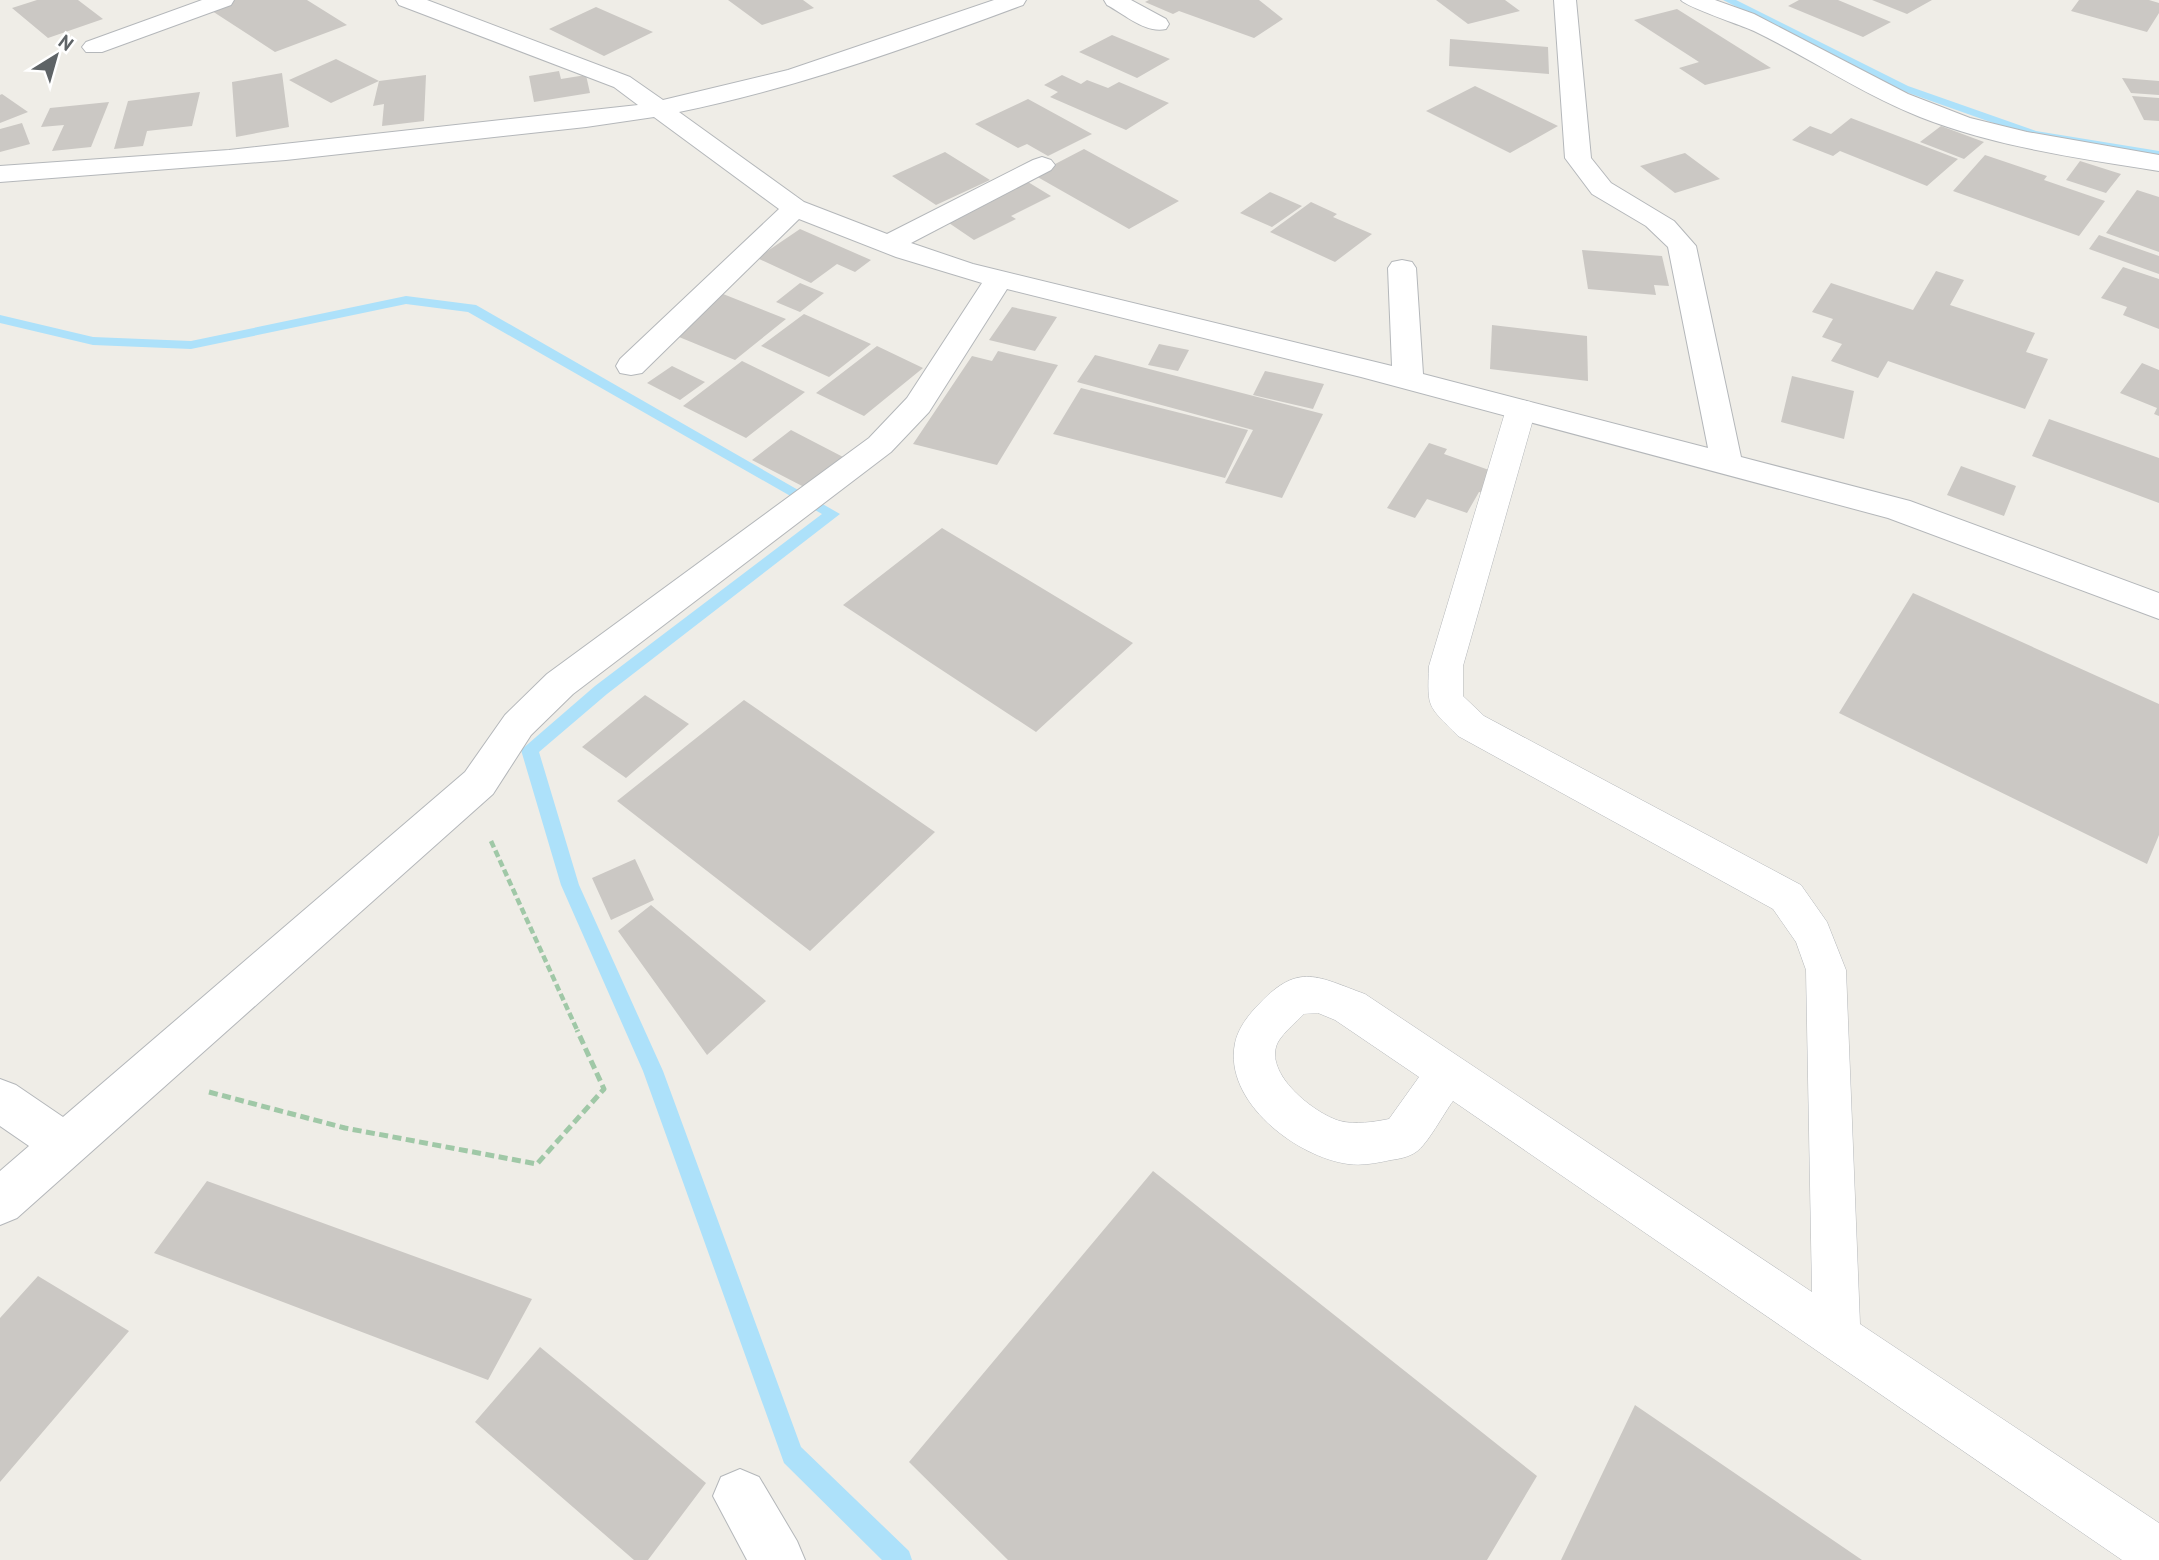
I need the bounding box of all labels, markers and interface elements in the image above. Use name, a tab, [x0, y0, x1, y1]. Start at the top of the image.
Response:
north arrow	[21, 21, 91, 91]
text: N	[54, 29, 78, 56]

